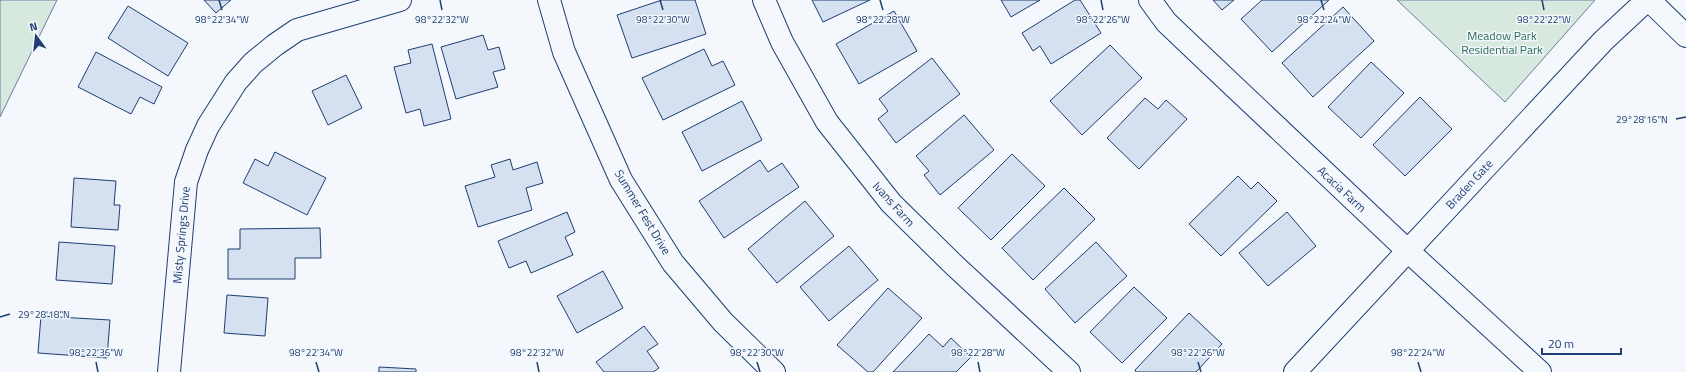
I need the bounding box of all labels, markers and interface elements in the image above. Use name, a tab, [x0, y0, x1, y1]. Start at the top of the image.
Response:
text: 98°22'34"W	[195, 12, 249, 27]
text: 98°22'32"W	[415, 12, 469, 27]
text: 98°22'30"W	[636, 12, 690, 27]
text: 98°22'28"W	[856, 12, 910, 27]
text: 98°22'26"W	[1076, 12, 1130, 27]
text: 98°22'24"W	[1297, 12, 1351, 27]
text: 98°22'22"W	[1517, 12, 1571, 27]
north arrow	[16, 16, 56, 56]
text: N	[28, 18, 39, 35]
park label: Meadow Park Residential Park	[1461, 26, 1543, 59]
text: 29°28'16"N	[1616, 112, 1668, 127]
street label: Braden Gate	[1441, 155, 1497, 213]
street label: Acacia Farm	[1313, 161, 1371, 217]
street label: Summer Fest Drive	[610, 166, 676, 258]
street label: Ivans Farm	[868, 177, 920, 231]
street label: Misty Springs Drive	[167, 186, 195, 284]
text: 29°28'18"N	[18, 307, 70, 322]
scale bar	[1542, 330, 1621, 356]
text: 20 m	[1548, 334, 1574, 353]
text: 98°22'36"W	[69, 345, 123, 360]
text: 98°22'34"W	[289, 345, 343, 360]
text: 98°22'32"W	[510, 345, 564, 360]
text: 98°22'30"W	[730, 345, 784, 360]
text: 98°22'28"W	[951, 345, 1005, 360]
text: 98°22'26"W	[1171, 345, 1225, 360]
text: 98°22'24"W	[1391, 345, 1445, 360]

